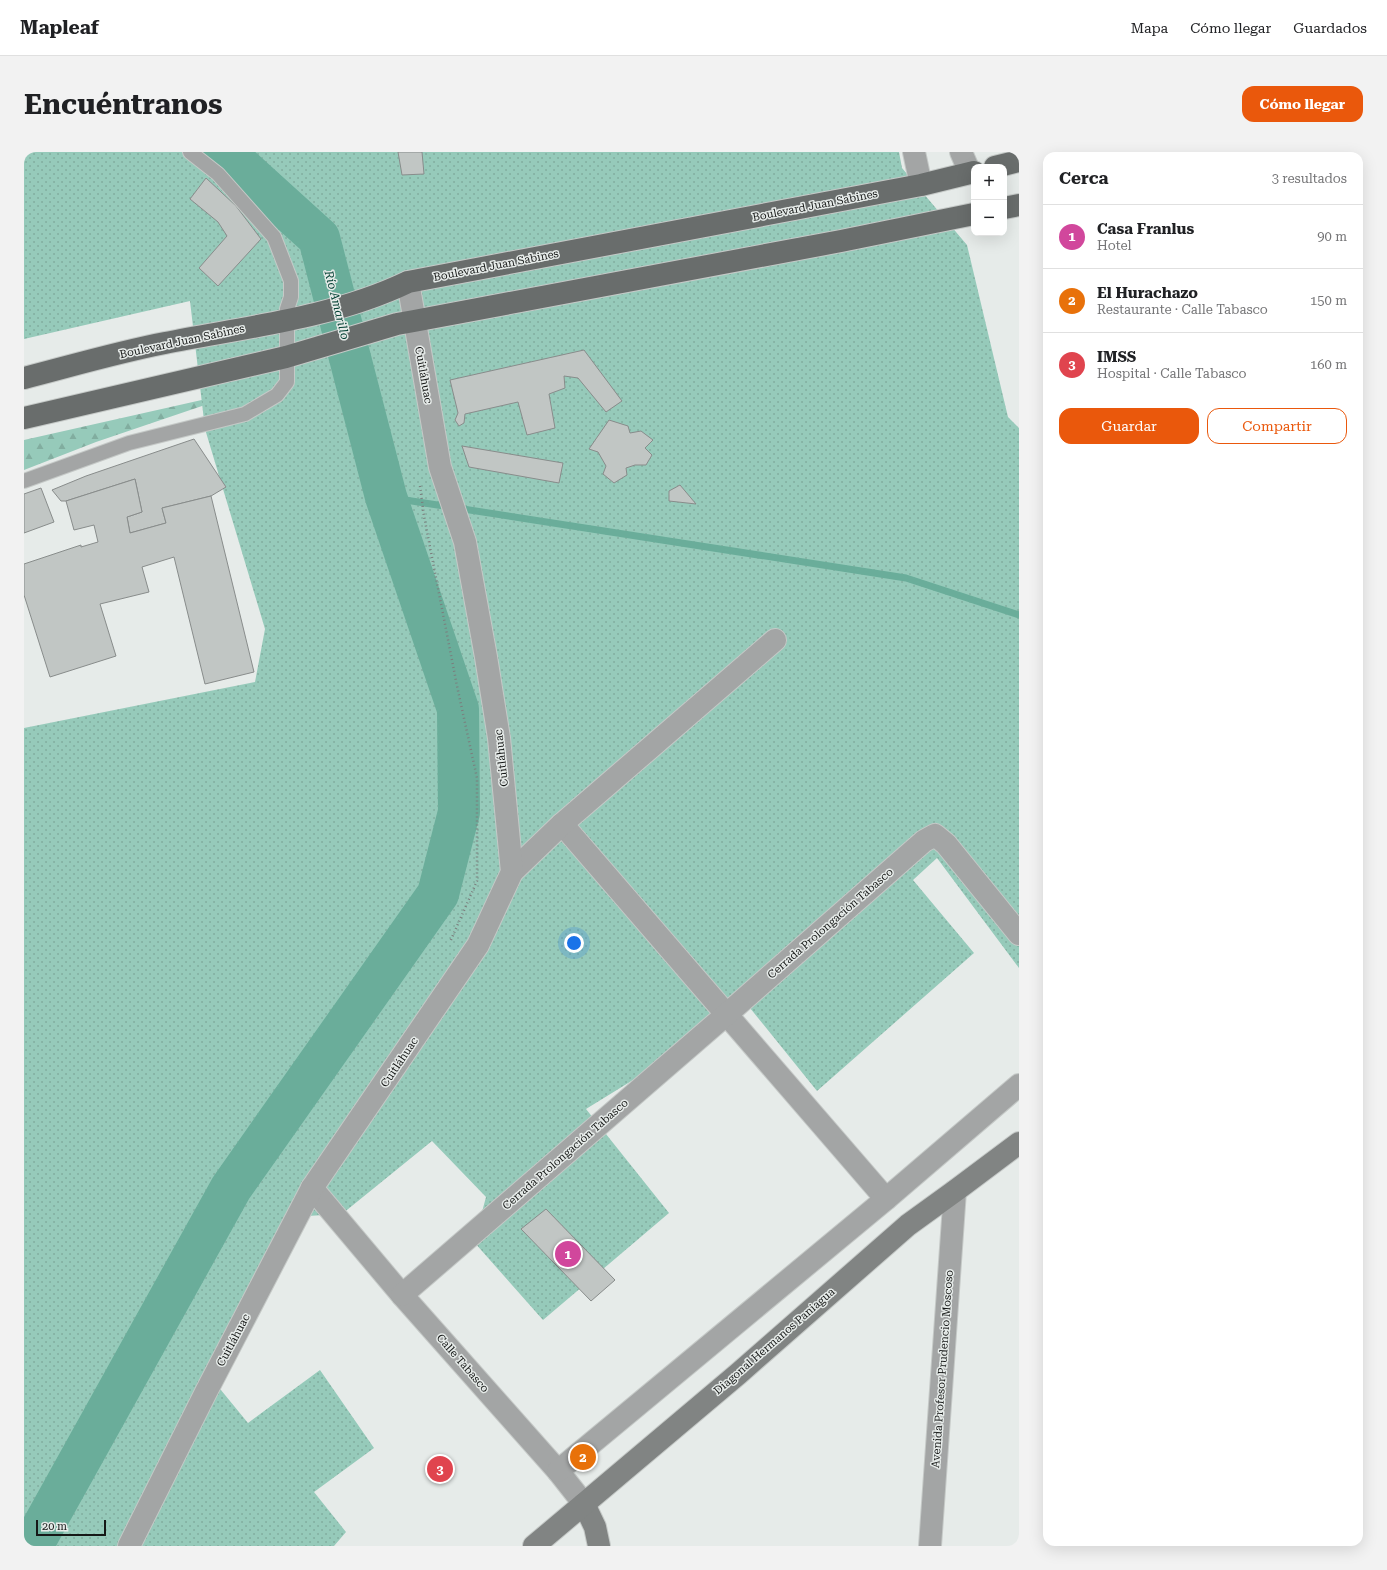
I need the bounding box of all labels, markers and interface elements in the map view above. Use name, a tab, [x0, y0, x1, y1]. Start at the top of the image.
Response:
text: Mapleaf	[20, 16, 99, 39]
text: Mapa	[1131, 20, 1168, 36]
text: Cómo llegar	[1190, 20, 1271, 36]
text: Guardados	[1293, 20, 1367, 36]
button: Cómo llegar	[1242, 86, 1363, 122]
text: Encuéntranos	[24, 88, 222, 121]
map controls	[971, 164, 1007, 236]
button: +	[971, 164, 1007, 200]
text: Cerca	[1059, 168, 1109, 188]
text: 3 resultados	[1272, 171, 1347, 186]
street label: Boulevard Juan Sabines	[751, 187, 879, 224]
button: −	[971, 200, 1007, 236]
text: Casa Franlus	[1097, 220, 1194, 238]
text: 1	[1068, 229, 1076, 244]
text: 90 m	[1317, 229, 1347, 244]
text: Hotel	[1097, 238, 1131, 253]
street label: Boulevard Juan Sabines	[432, 247, 560, 284]
water label: Río Amarillo	[321, 268, 352, 341]
text: El Hurachazo	[1097, 284, 1198, 302]
text: 2	[1068, 293, 1076, 308]
text: 150 m	[1310, 293, 1347, 308]
text: Restaurante · Calle Tabasco	[1097, 302, 1268, 317]
street label: Boulevard Juan Sabines	[118, 322, 246, 361]
street label: Cuitláhuac	[412, 346, 435, 405]
text: IMSS	[1097, 348, 1136, 366]
text: 3	[1068, 357, 1076, 372]
text: 160 m	[1310, 357, 1347, 372]
text: Hospital · Calle Tabasco	[1097, 366, 1247, 381]
button: Guardar	[1059, 408, 1199, 444]
button: Compartir	[1207, 408, 1347, 444]
street label: Cuitláhuac	[492, 729, 511, 787]
street label: Cerrada Prolongación Tabasco	[765, 865, 896, 981]
your location	[564, 933, 584, 953]
street label: Cuitláhuac	[378, 1035, 421, 1090]
street label: Cerrada Prolongación Tabasco	[500, 1096, 631, 1212]
pin: 1	[555, 1239, 581, 1269]
street label: Avenida Profesor Prudencio Moscoso	[929, 1269, 956, 1469]
street label: Diagonal Hermanos Paniagua	[711, 1285, 837, 1397]
street label: Cuitláhuac	[214, 1312, 253, 1369]
street label: Calle Tabasco	[434, 1331, 492, 1395]
pin: 2	[570, 1442, 596, 1472]
pin: 3	[427, 1454, 453, 1484]
scale bar	[36, 1518, 106, 1537]
text: 20 m	[42, 1520, 67, 1533]

